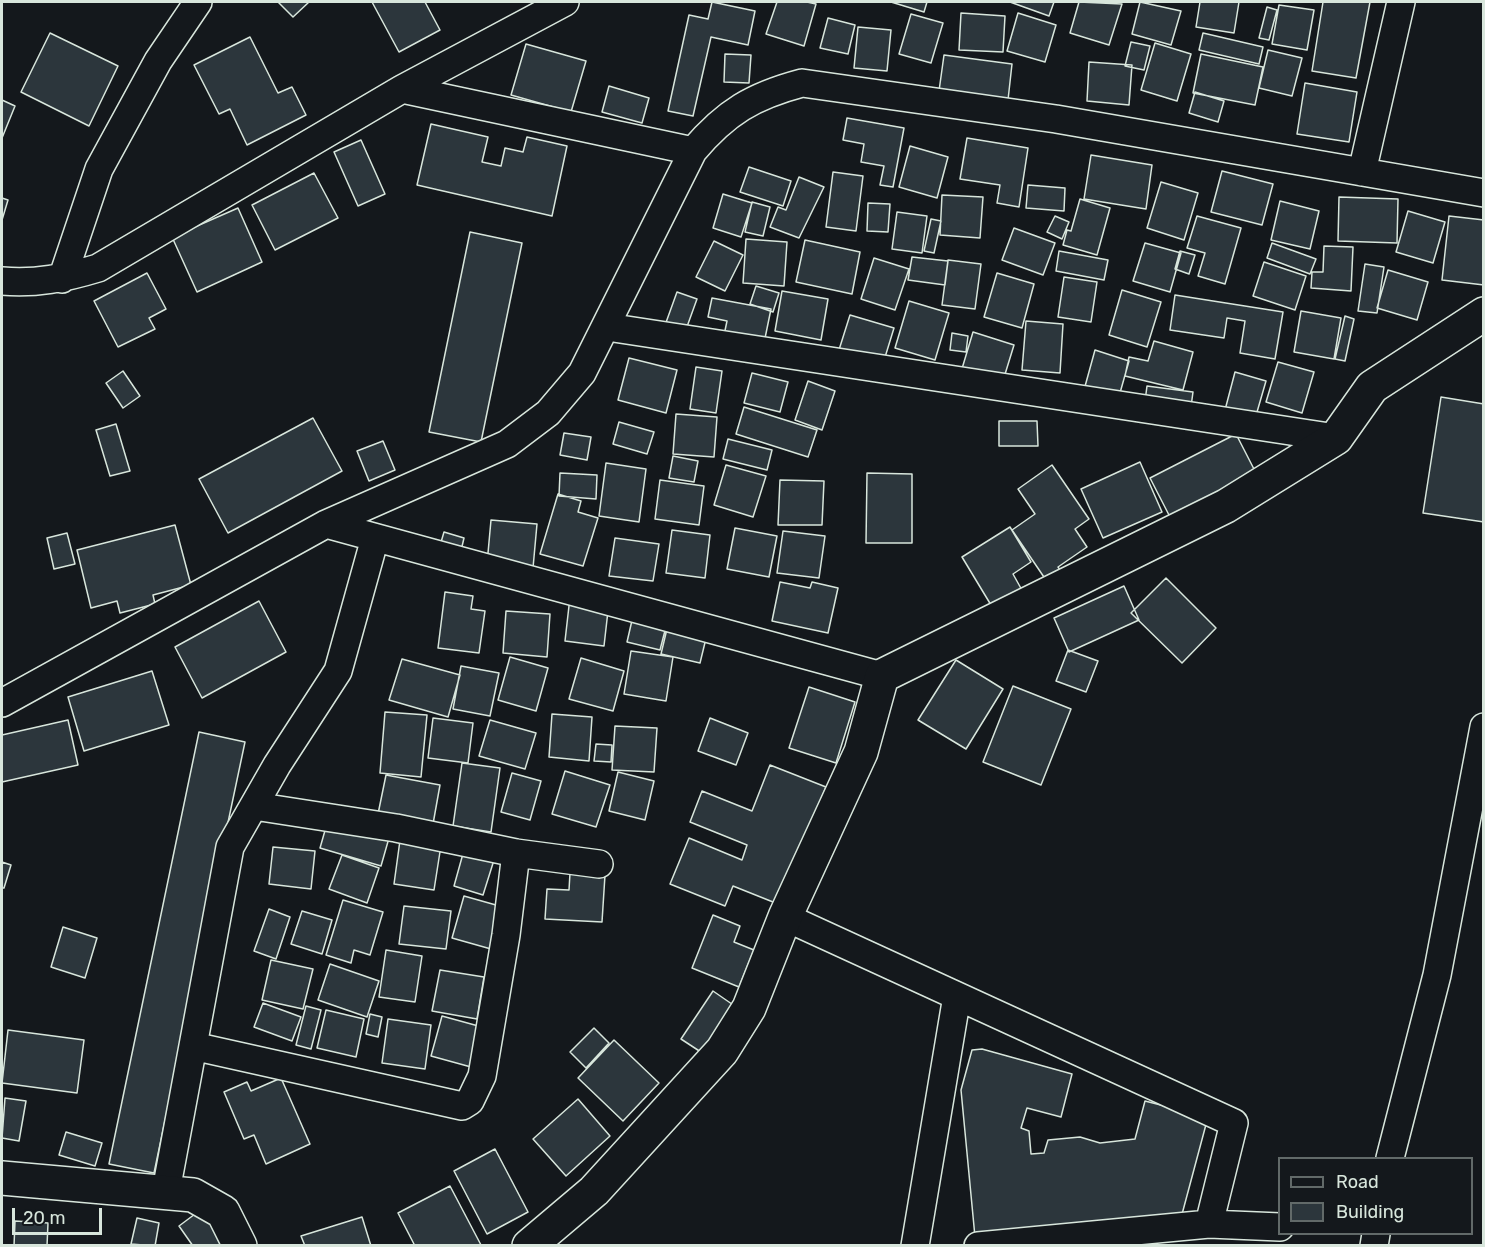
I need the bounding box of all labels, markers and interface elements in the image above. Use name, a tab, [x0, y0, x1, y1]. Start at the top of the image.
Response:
legend	[1278, 1157, 1473, 1235]
text: Road	[1336, 1171, 1379, 1193]
scale bar	[15, 1196, 105, 1234]
text: Building	[1336, 1201, 1404, 1223]
text: 20 m	[23, 1207, 65, 1229]

